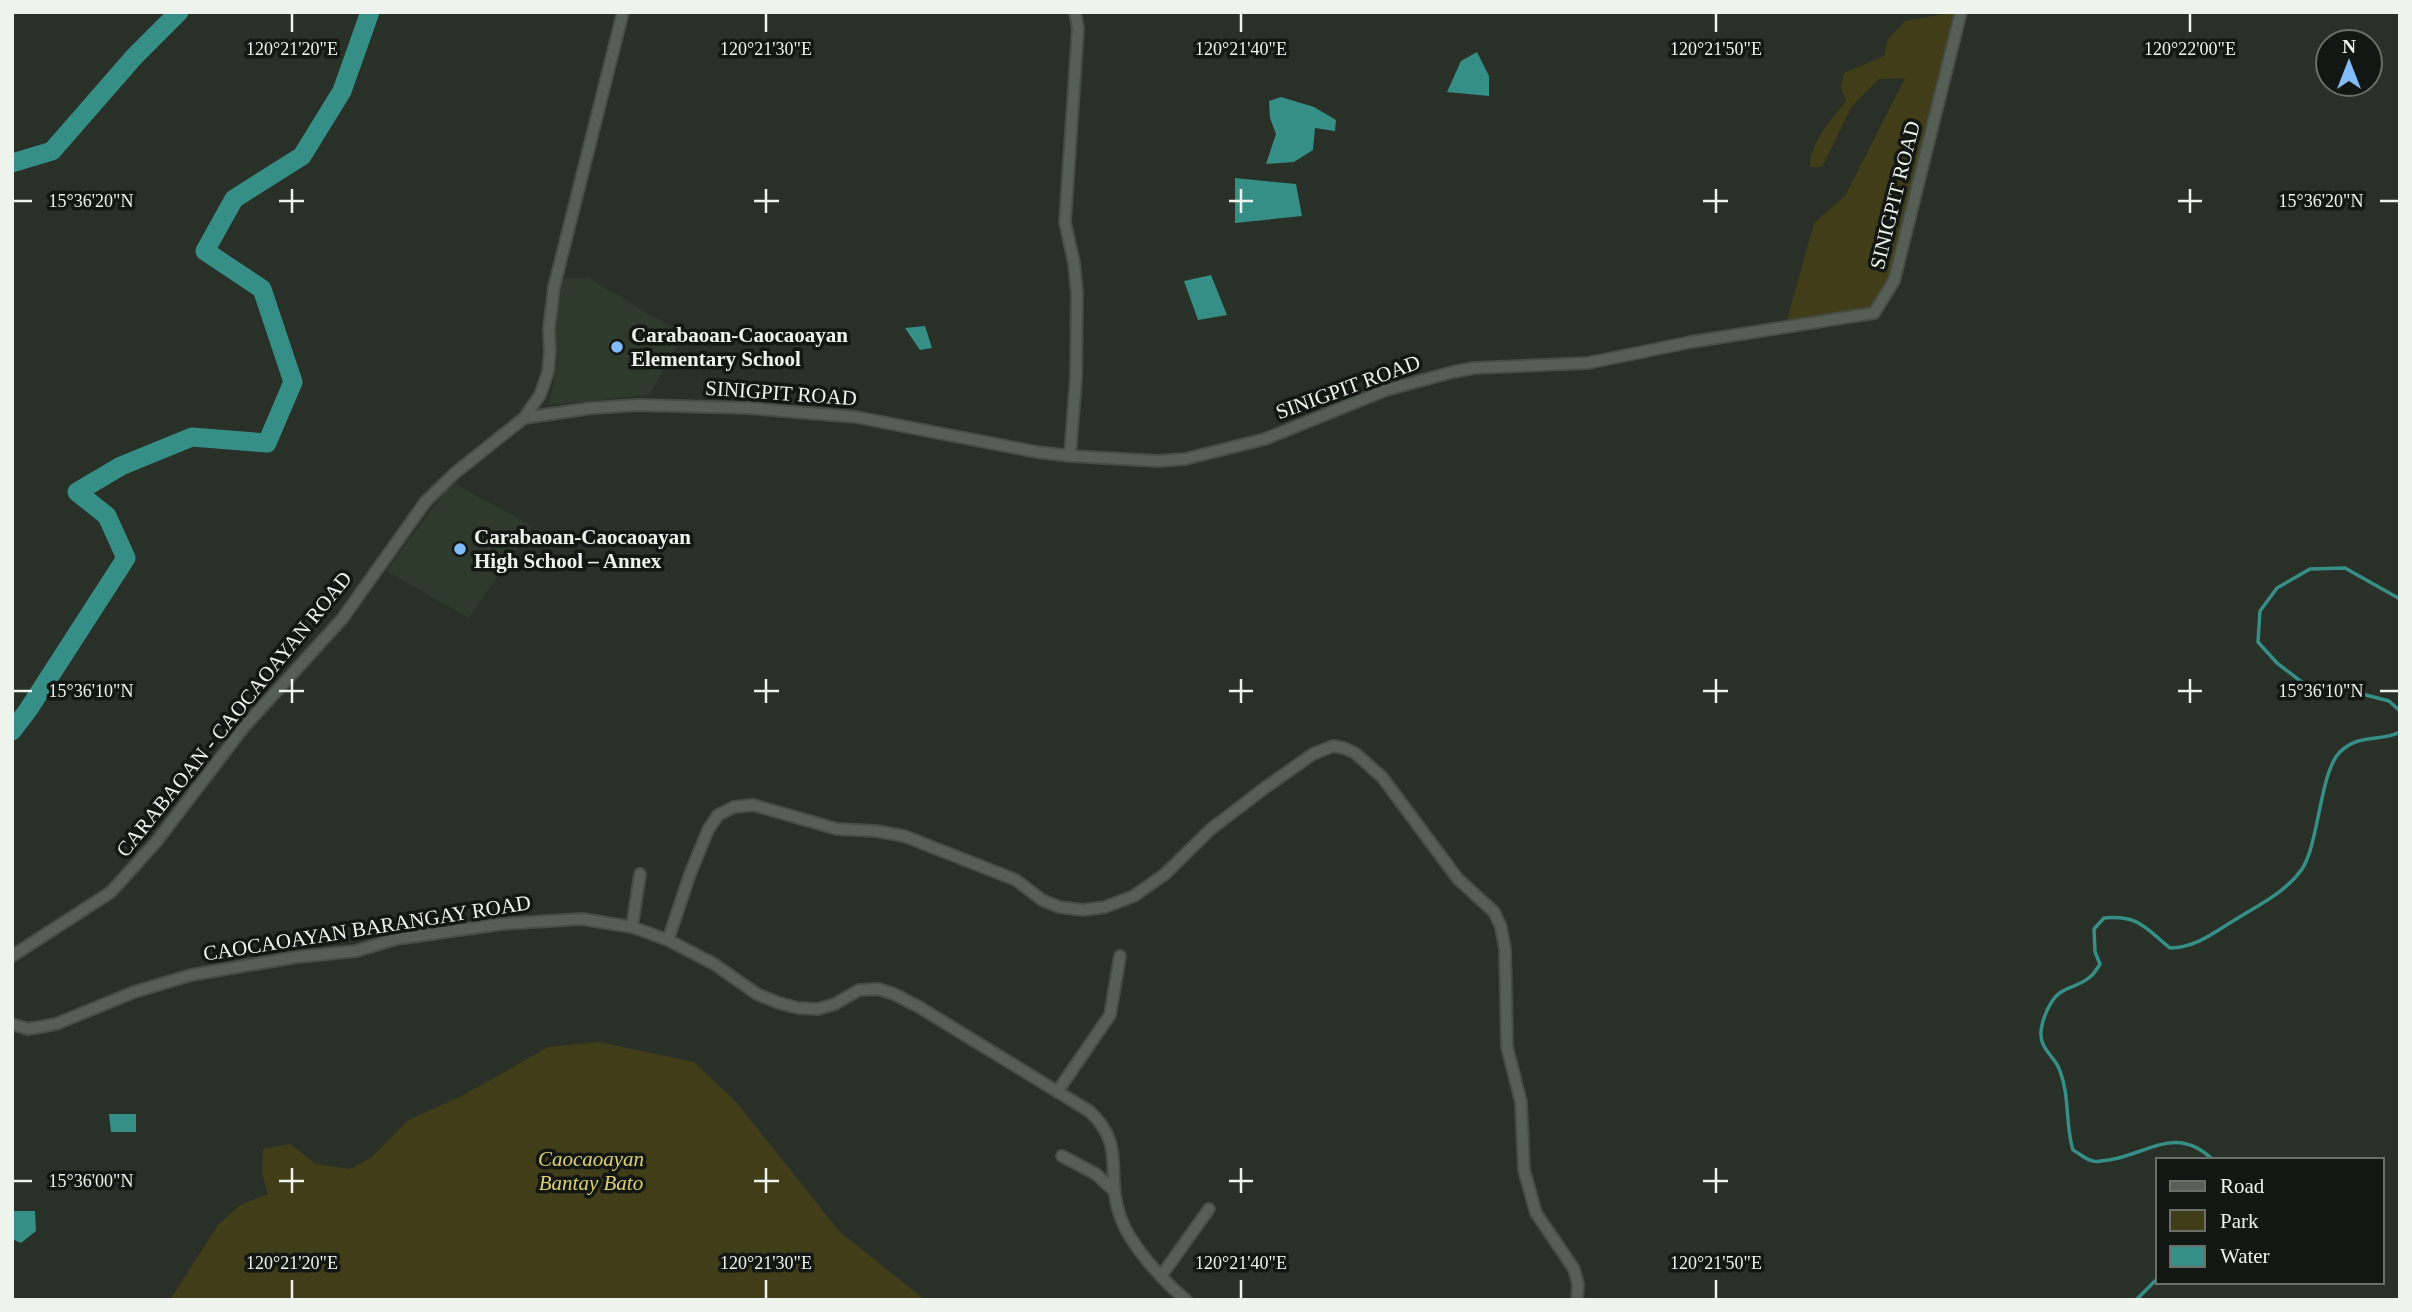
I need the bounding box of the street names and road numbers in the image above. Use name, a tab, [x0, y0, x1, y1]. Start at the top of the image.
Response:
street label: SINIGPIT ROAD	[1865, 118, 1925, 272]
street label: SINIGPIT ROAD	[1273, 350, 1423, 424]
street label: SINIGPIT ROAD	[704, 376, 858, 410]
street label: CARABAOAN - CAOCAOAYAN ROAD	[111, 566, 357, 862]
street label: CAOCAOAYAN BARANGAY ROAD	[201, 890, 533, 966]

